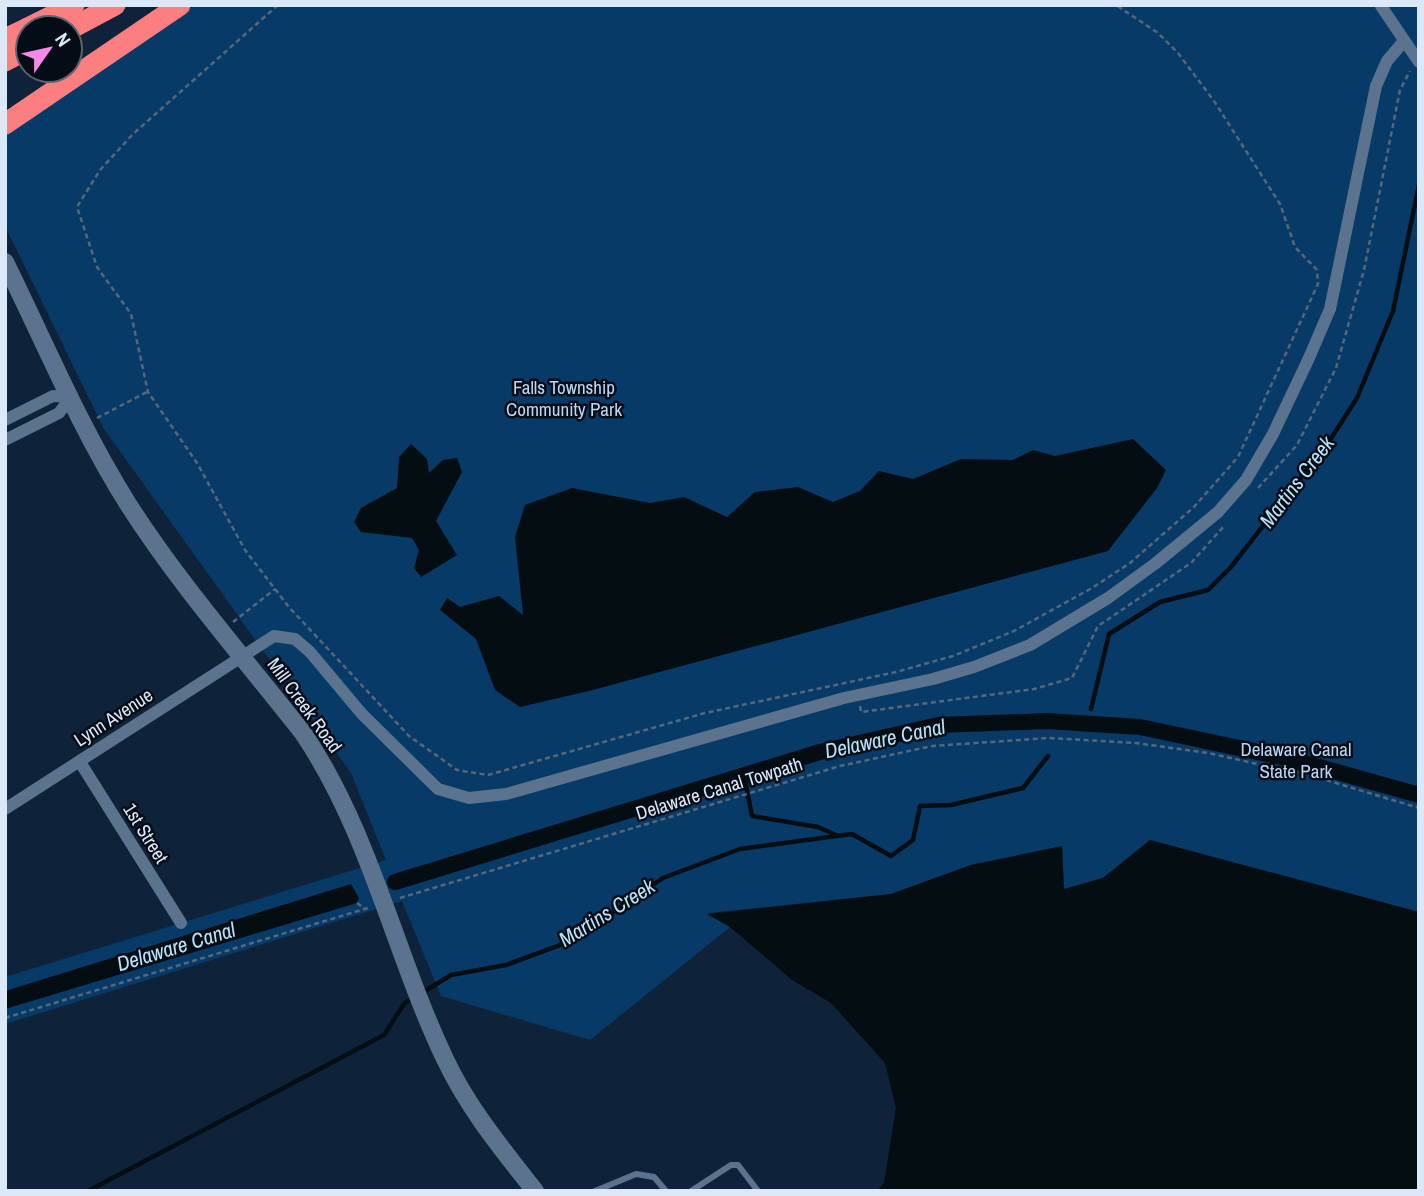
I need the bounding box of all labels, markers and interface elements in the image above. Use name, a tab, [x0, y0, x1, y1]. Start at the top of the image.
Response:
north arrow	[14, 14, 84, 84]
text: N	[49, 28, 77, 51]
park label: Falls Township Community Park	[506, 374, 622, 422]
water label: Martins Creek	[1252, 429, 1342, 534]
street label: Mill Creek Road	[262, 652, 348, 758]
street label: Lynn Avenue	[68, 682, 158, 752]
water label: Delaware Canal	[822, 711, 949, 765]
park label: Delaware Canal State Park	[1241, 736, 1351, 784]
street label: Delaware Canal Towpath	[633, 750, 805, 826]
street label: 1st Street	[117, 798, 175, 869]
water label: Martins Creek	[553, 871, 661, 954]
water label: Delaware Canal	[113, 914, 240, 978]

